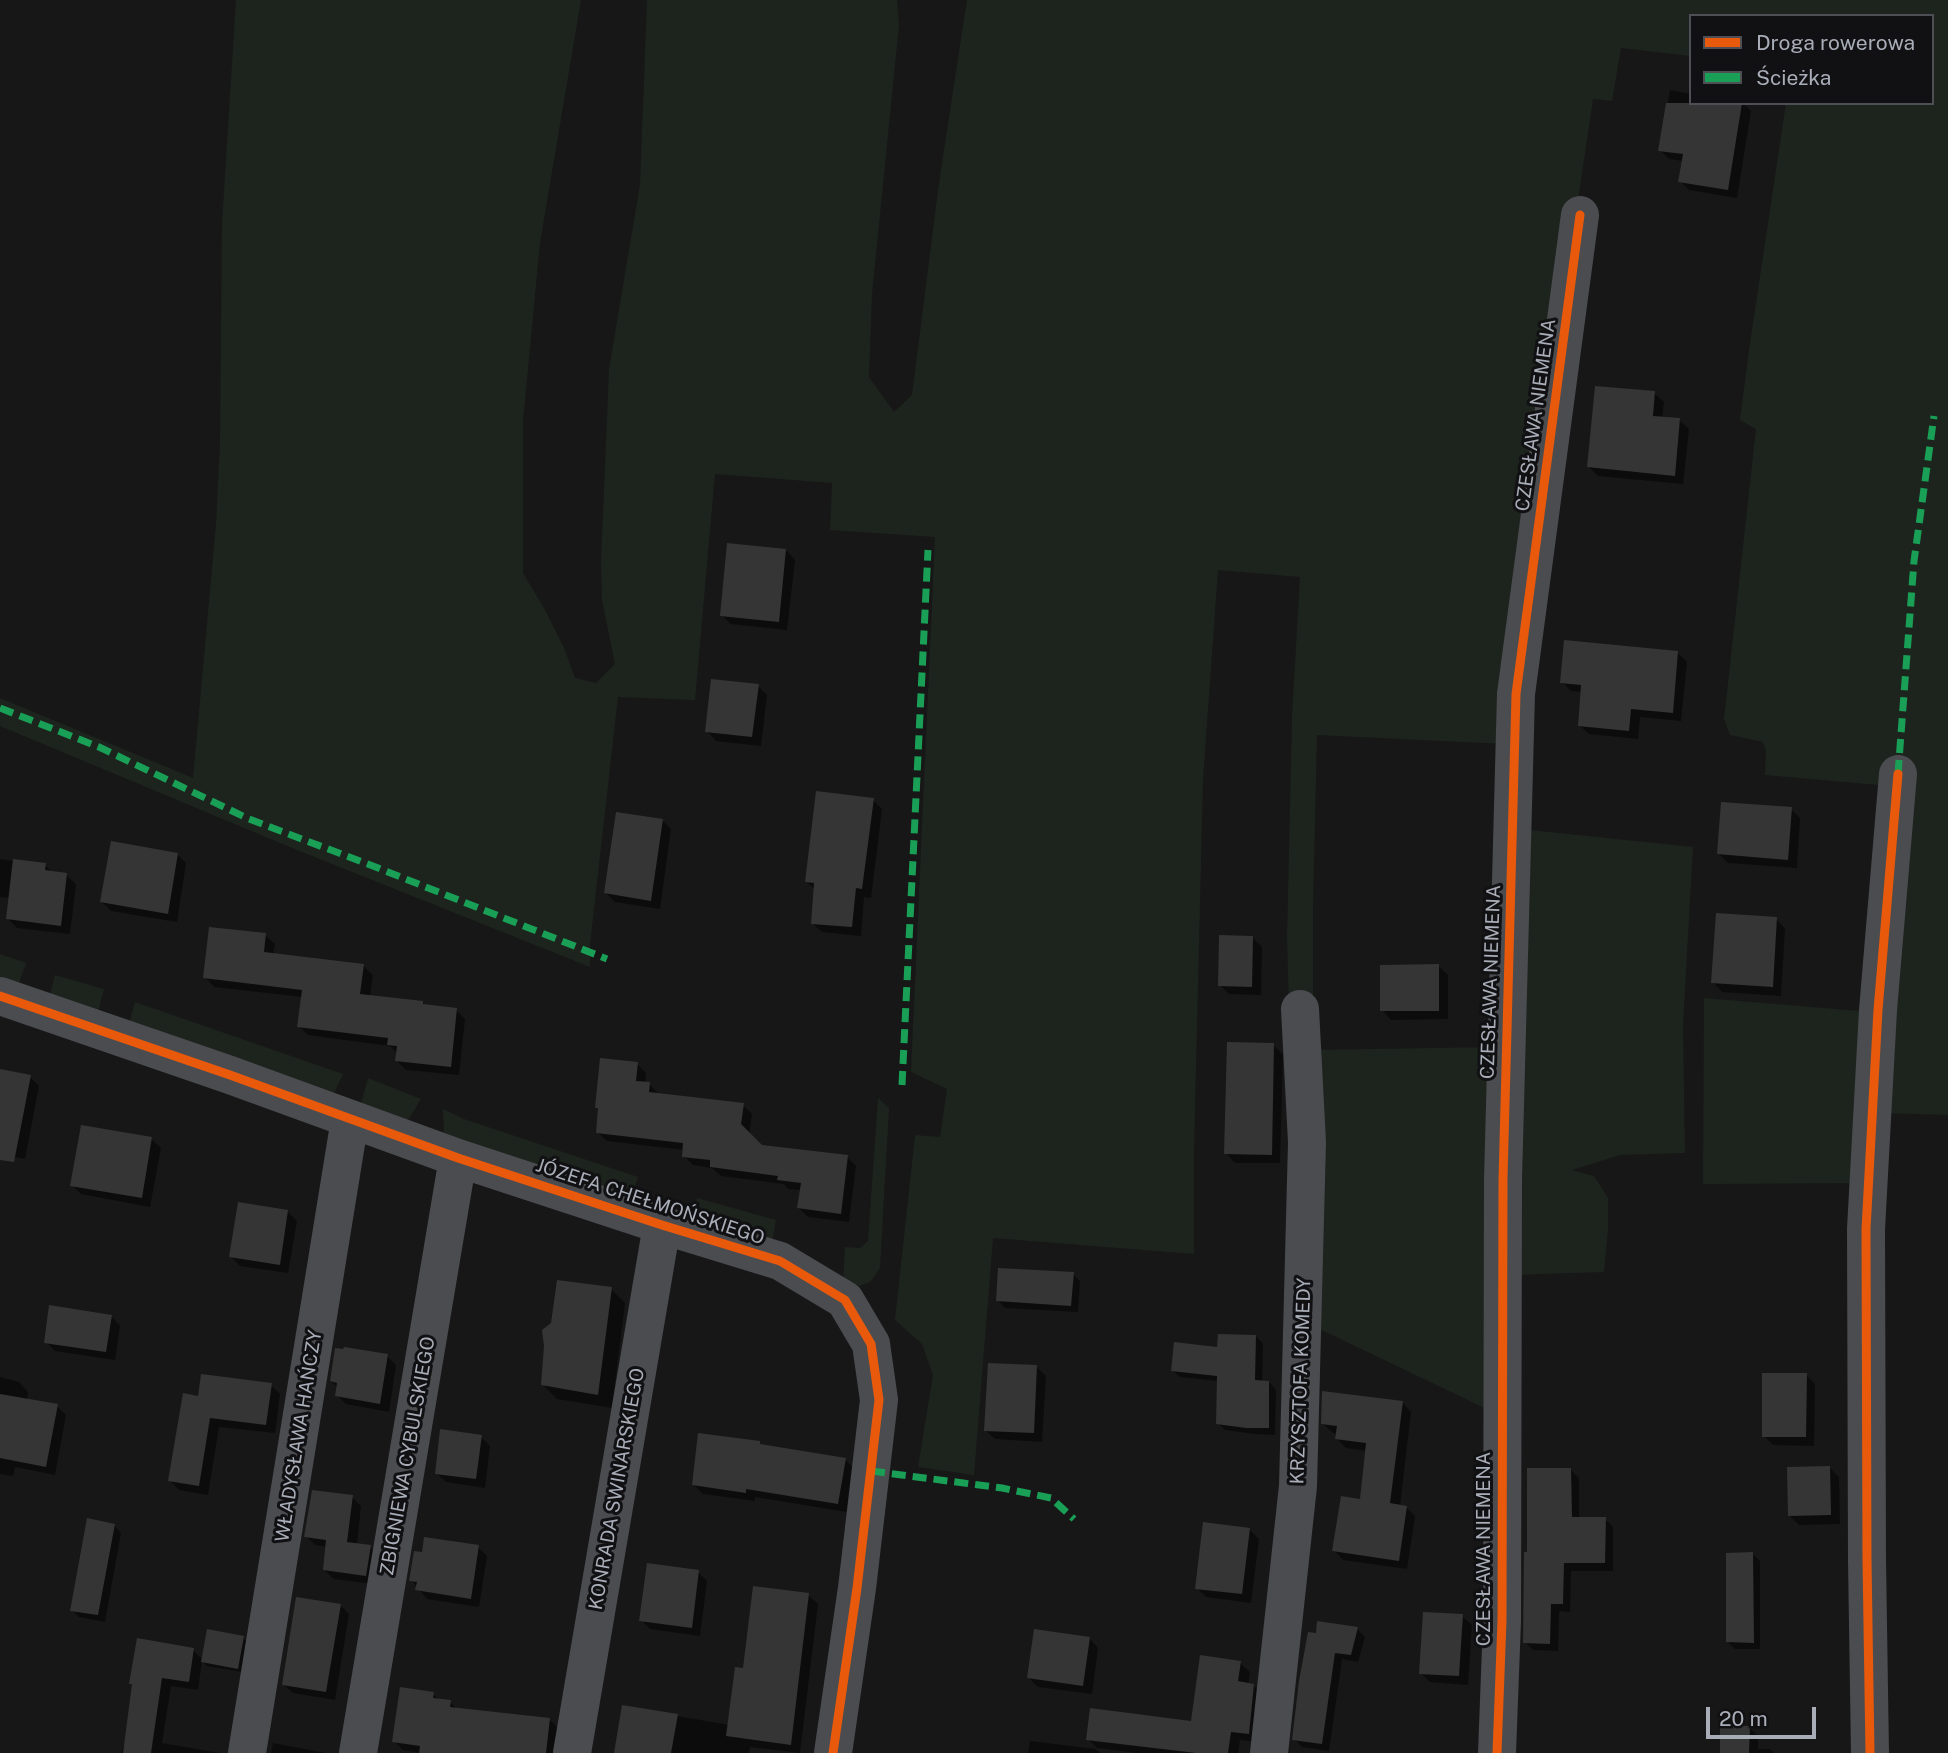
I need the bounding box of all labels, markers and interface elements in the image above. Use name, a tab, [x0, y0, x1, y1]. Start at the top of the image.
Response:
legend	[1689, 14, 1934, 105]
text: Droga rowerowa	[1756, 30, 1915, 55]
text: Ścieżka	[1756, 65, 1831, 90]
street label: CZESŁAWA NIEMENA	[1511, 317, 1561, 513]
street label: CZESŁAWA NIEMENA	[1476, 884, 1506, 1080]
street label: JÓZEFA CHEŁMOŃSKIEGO	[533, 1154, 767, 1250]
street label: KRZYSZTOFA KOMEDY	[1286, 1277, 1316, 1485]
street label: WŁADYSŁAWA HAŃCZY	[271, 1328, 327, 1544]
street label: ZBIGNIEWA CYBULSKIEGO	[376, 1335, 440, 1577]
street label: KONRADA SWINARSKIEGO	[584, 1366, 650, 1612]
street label: CZESŁAWA NIEMENA	[1473, 1452, 1495, 1646]
scale bar	[1710, 1694, 1820, 1738]
text: 20 m	[1719, 1706, 1768, 1731]

